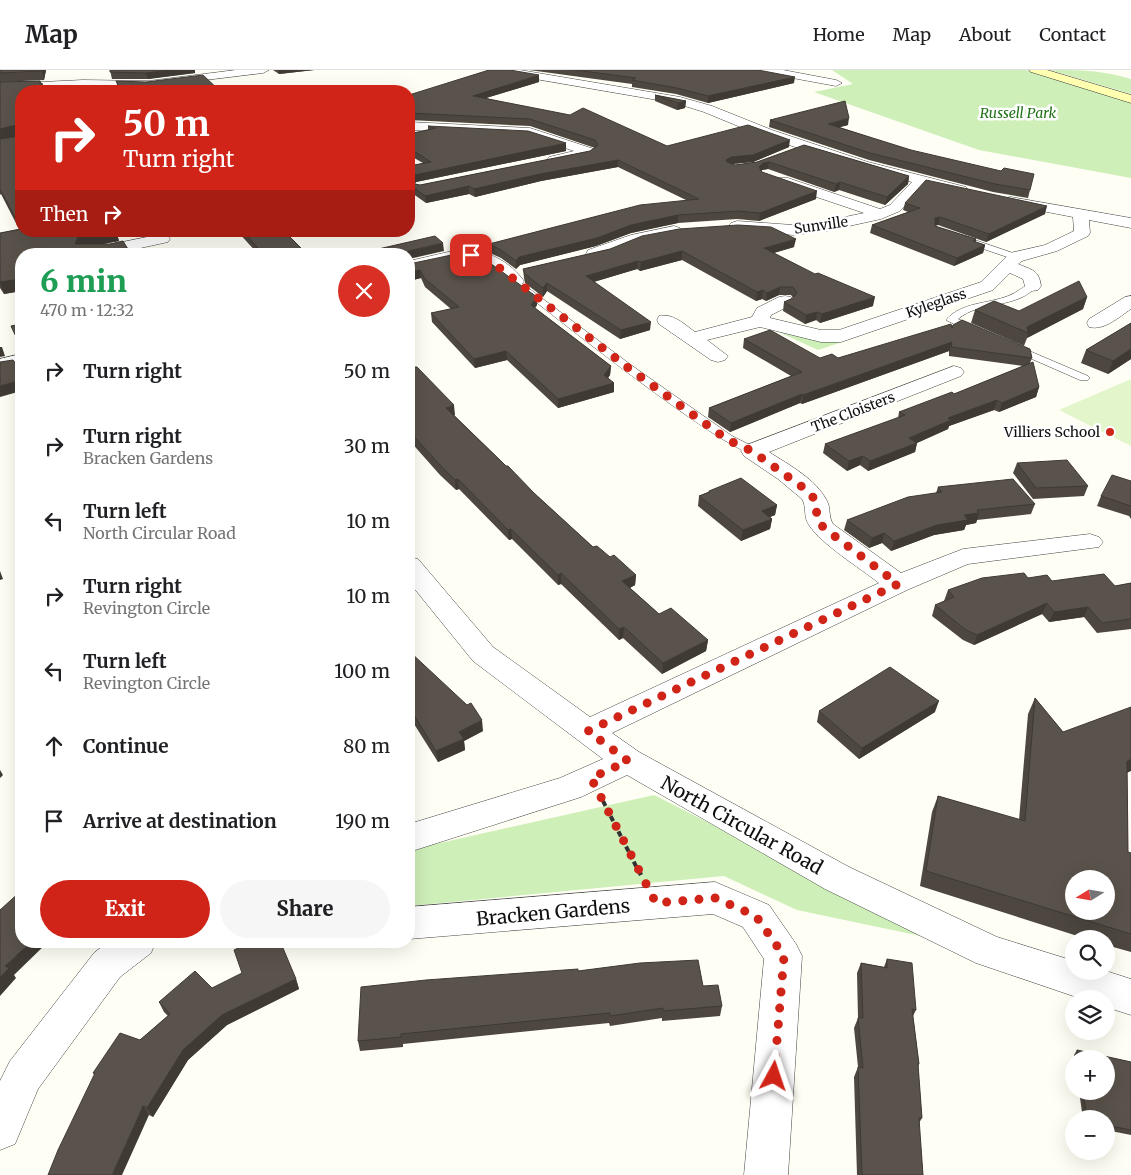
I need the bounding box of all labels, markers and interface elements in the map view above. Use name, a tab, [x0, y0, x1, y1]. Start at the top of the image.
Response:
text: Map	[25, 19, 78, 50]
text: Home	[813, 23, 865, 46]
text: Map	[893, 23, 931, 46]
text: About	[959, 23, 1011, 46]
text: Contact	[1039, 23, 1106, 46]
text: 50 m	[123, 102, 210, 146]
park label: Russell Park	[980, 104, 1057, 122]
icon: right	[40, 105, 105, 170]
text: Turn right	[123, 145, 234, 173]
icon: right	[98, 200, 126, 228]
text: Then	[40, 202, 88, 226]
street label: Sunville	[793, 212, 849, 238]
pin	[450, 234, 492, 276]
icon: arrive	[457, 241, 485, 269]
text: 6 min	[40, 262, 127, 300]
button: close	[338, 265, 390, 317]
street label: Kyleglass	[903, 284, 969, 322]
text: 470 m · 12:32	[40, 300, 134, 320]
icon: right	[40, 357, 68, 385]
text: Turn right	[83, 359, 182, 383]
text: 50 m	[344, 359, 390, 383]
street label: The Cloisters	[809, 388, 897, 436]
place label: Villiers School	[1003, 423, 1101, 441]
text: Turn right	[83, 424, 182, 448]
marker: Villiers School	[1104, 426, 1116, 438]
icon: right	[40, 432, 68, 460]
text: 30 m	[344, 434, 390, 458]
text: Bracken Gardens	[83, 448, 213, 468]
text: Turn left	[83, 499, 167, 523]
icon: left	[40, 507, 68, 535]
text: 10 m	[347, 509, 390, 533]
text: North Circular Road	[83, 523, 236, 543]
text: Turn right	[83, 574, 182, 598]
icon: right	[40, 582, 68, 610]
text: 10 m	[347, 584, 390, 608]
text: Revington Circle	[83, 598, 210, 618]
text: Turn left	[83, 649, 167, 673]
icon: left	[40, 657, 68, 685]
text: 100 m	[334, 659, 390, 683]
text: Revington Circle	[83, 673, 210, 693]
icon: ahead	[40, 732, 68, 760]
text: Continue	[83, 734, 169, 758]
text: 80 m	[343, 734, 390, 758]
street label: North Circular Road	[657, 770, 827, 880]
icon: arrive	[40, 807, 68, 835]
text: Arrive at destination	[83, 809, 277, 833]
text: 190 m	[335, 809, 390, 833]
north arrow	[1065, 870, 1115, 920]
map controls	[1065, 870, 1115, 1160]
button: Exit	[40, 880, 210, 938]
button: Share	[220, 880, 390, 938]
street label: Bracken Gardens	[475, 893, 631, 931]
button: search	[1065, 930, 1115, 980]
button: layers	[1065, 990, 1115, 1040]
position arrow	[747, 1049, 799, 1101]
button: +	[1065, 1050, 1115, 1100]
button: −	[1065, 1110, 1115, 1160]

